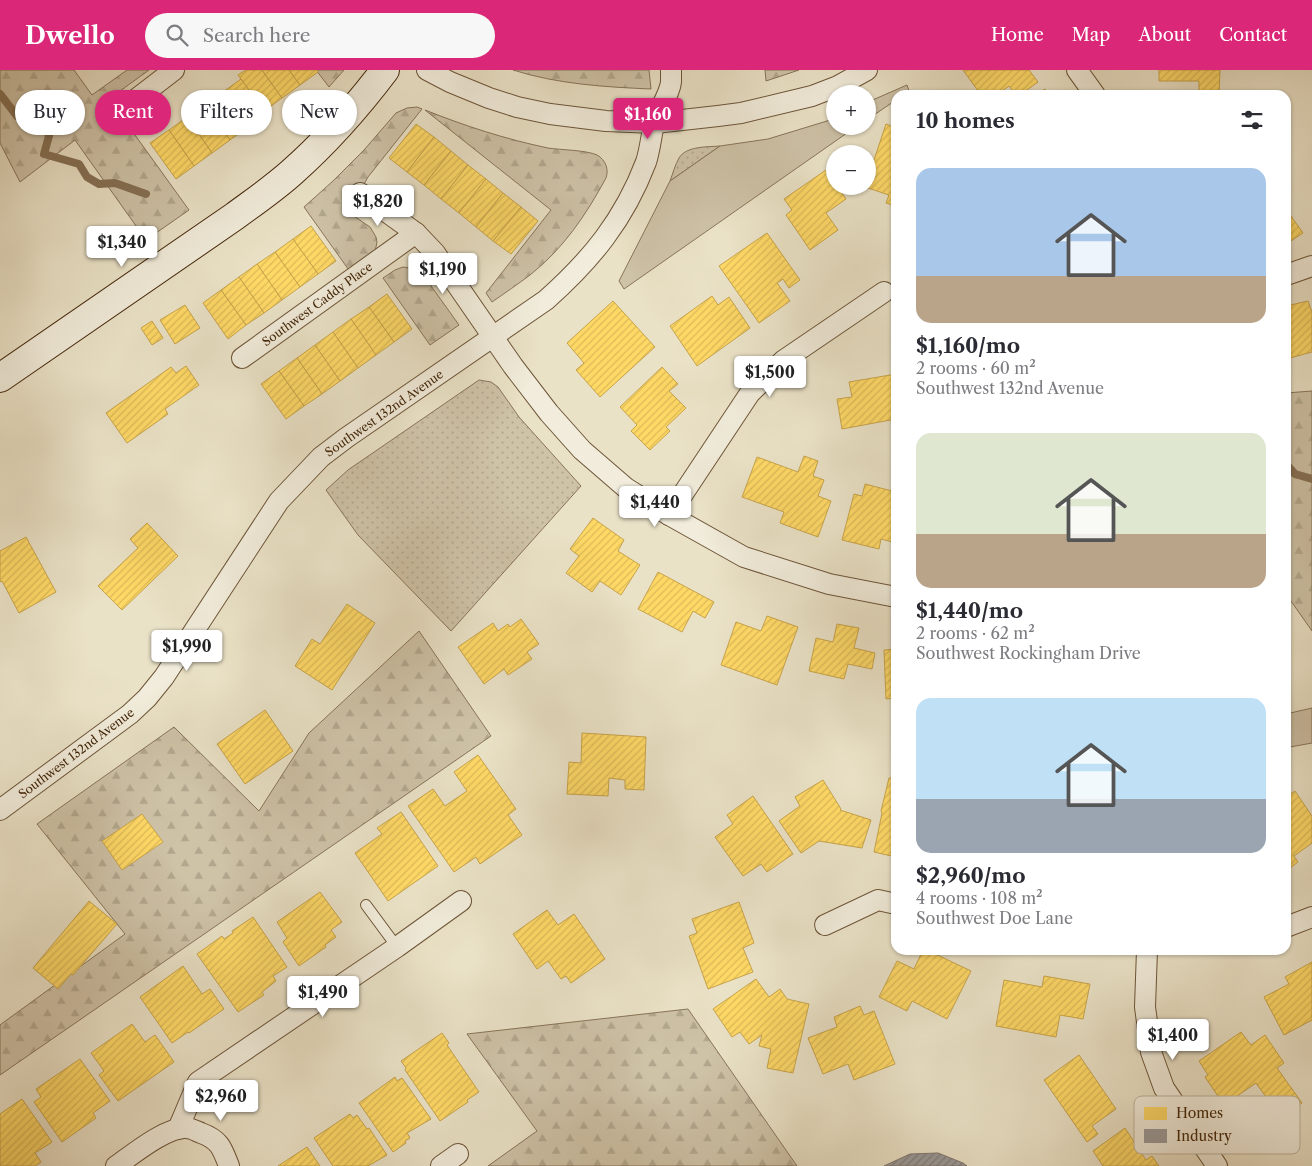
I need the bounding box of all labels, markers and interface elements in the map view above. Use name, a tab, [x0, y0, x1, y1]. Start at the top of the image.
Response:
search box	[145, 13, 495, 58]
text: Dwello	[25, 21, 115, 50]
icon: search	[163, 21, 191, 49]
text: Search here	[203, 24, 310, 47]
text: Home	[991, 24, 1044, 46]
text: Map	[1072, 24, 1110, 46]
text: About	[1138, 24, 1191, 46]
text: Contact	[1219, 24, 1287, 46]
map controls	[826, 85, 876, 195]
button: +	[826, 85, 876, 135]
chip: Buy	[15, 90, 85, 135]
chip: Rent	[95, 90, 171, 135]
chip: Filters	[181, 90, 272, 135]
chip: New	[282, 90, 357, 135]
pin: $1,160	[607, 98, 689, 140]
text: $1,160	[624, 104, 672, 124]
icon: filters	[1238, 106, 1266, 134]
text: 10 homes	[916, 108, 1015, 133]
button: −	[826, 145, 876, 195]
pin: $1,820	[337, 184, 419, 227]
text: $1,820	[353, 191, 403, 211]
icon: home	[1046, 200, 1136, 290]
pin: $1,340	[81, 226, 163, 268]
text: $1,340	[97, 232, 147, 252]
pin: $1,190	[402, 252, 484, 295]
street label: Southwest Caddy Place	[259, 259, 375, 349]
text: $1,190	[419, 259, 467, 279]
text: $1,160/mo	[916, 333, 1020, 358]
pin: $1,500	[729, 356, 811, 398]
text: 2 rooms · 60 m²	[916, 358, 1036, 378]
text: $1,500	[745, 362, 795, 382]
street label: Southwest 132nd Avenue	[322, 366, 446, 460]
text: Southwest 132nd Avenue	[916, 378, 1104, 398]
icon: home	[1046, 465, 1136, 555]
pin: $1,440	[614, 486, 696, 528]
text: $1,440	[630, 492, 680, 512]
text: $1,440/mo	[916, 598, 1023, 623]
text: 2 rooms · 62 m²	[916, 623, 1035, 643]
pin: $1,990	[146, 630, 228, 672]
text: $1,990	[162, 636, 212, 656]
text: Southwest Rockingham Drive	[916, 643, 1141, 663]
street label: Southwest 132nd Avenue	[15, 704, 137, 801]
icon: home	[1046, 730, 1136, 820]
text: $2,960/mo	[916, 863, 1026, 888]
text: 4 rooms · 108 m²	[916, 888, 1043, 908]
text: Southwest Doe Lane	[916, 908, 1073, 928]
pin: $1,490	[282, 976, 364, 1018]
text: $1,490	[298, 982, 348, 1002]
pin: $1,400	[1132, 1018, 1214, 1061]
text: $1,400	[1148, 1025, 1198, 1045]
pin: $2,960	[180, 1080, 262, 1122]
text: $2,960	[195, 1086, 247, 1106]
legend	[1134, 1096, 1300, 1154]
text: Homes	[1176, 1104, 1223, 1122]
text: Industry	[1176, 1127, 1232, 1145]

